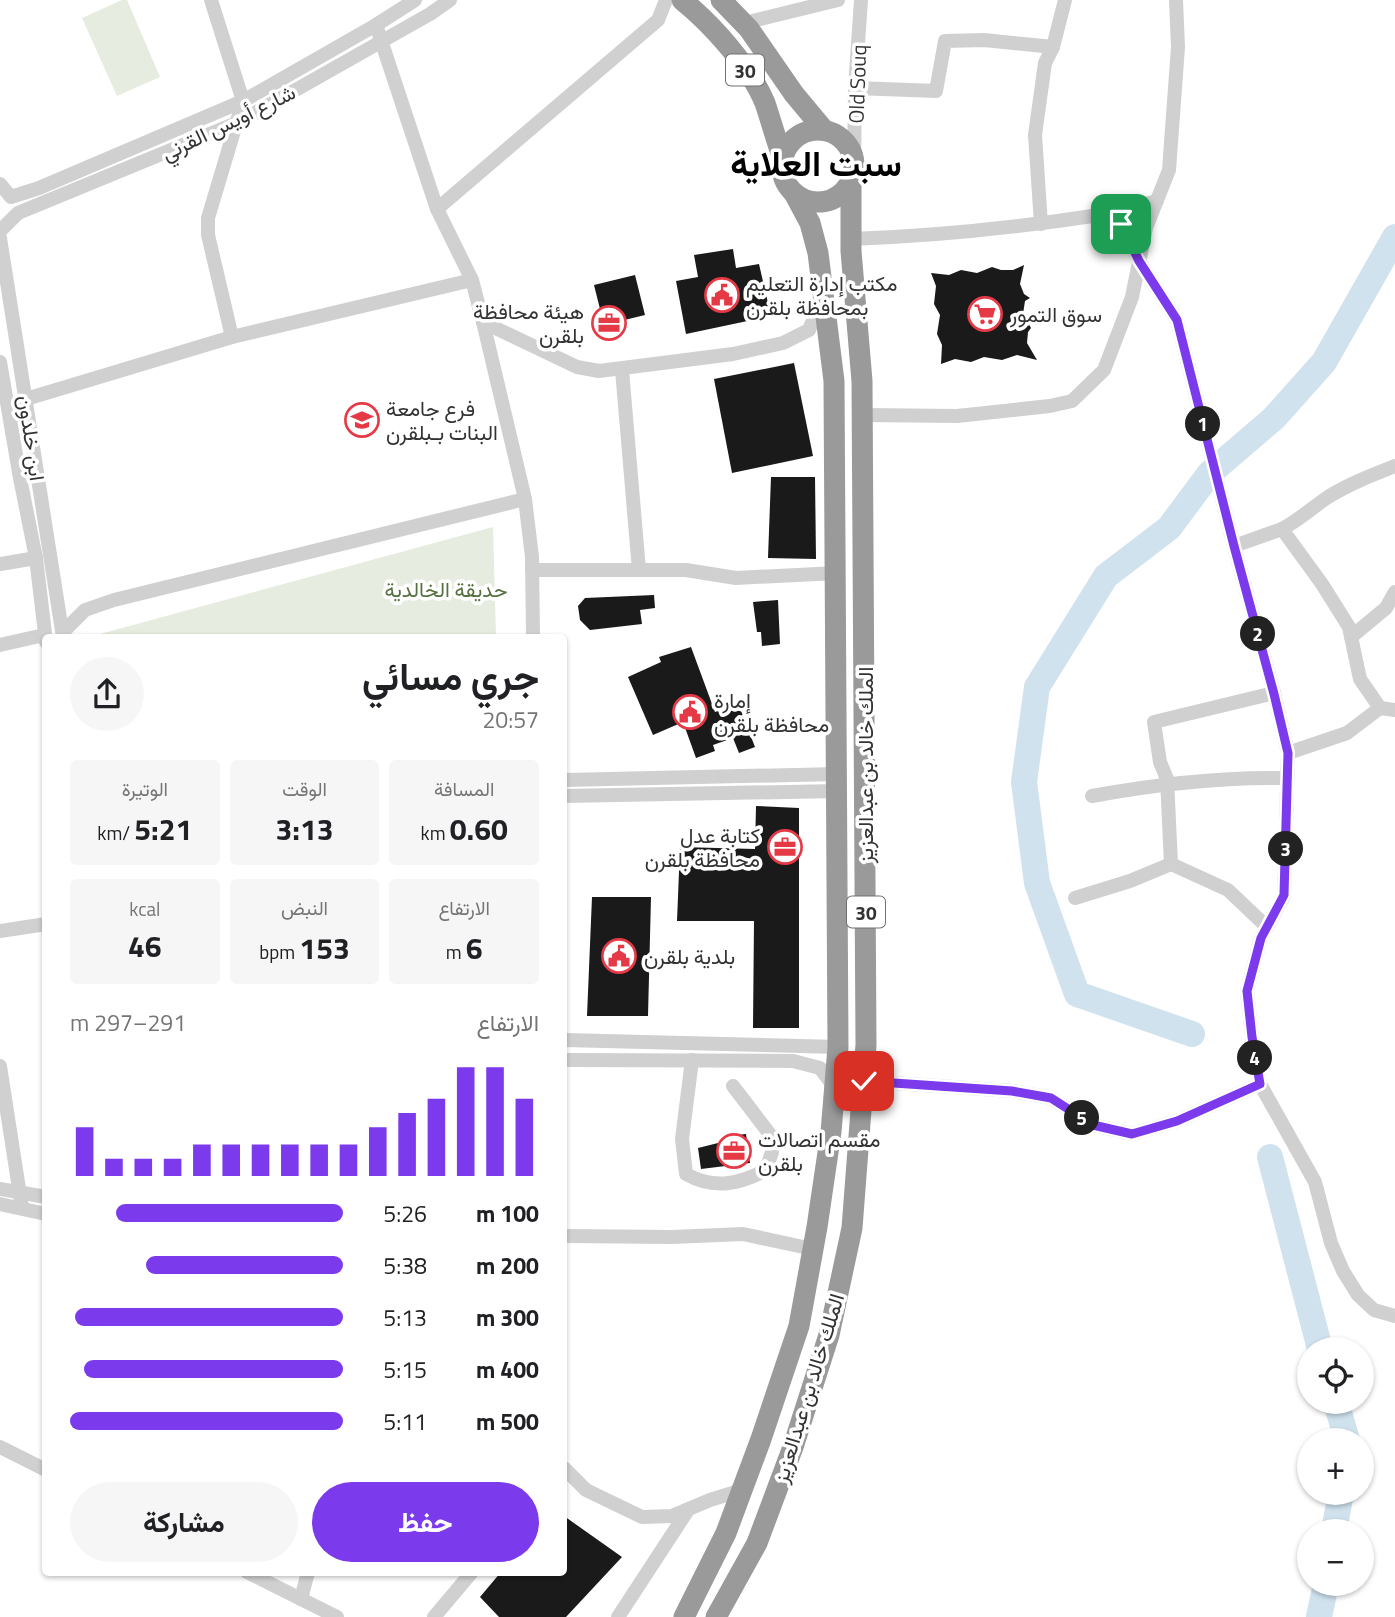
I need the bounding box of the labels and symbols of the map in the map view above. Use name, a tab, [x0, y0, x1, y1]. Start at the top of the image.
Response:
street label: Old Souq	[840, 44, 874, 124]
road number: 30	[726, 54, 764, 86]
street label: شارع أويس القرني	[155, 76, 301, 170]
district label: سبت العلاية	[730, 136, 902, 190]
pin	[1091, 194, 1151, 254]
place label: مكتب إدارة التعليم بمحافظة بلقرن	[746, 267, 897, 323]
public building icon: مكتب إدارة التعليم بمحافظة بلقرن	[703, 276, 741, 314]
place label: هيئة محافظة بلقرن	[473, 295, 584, 351]
supermarket icon: سوق التمور	[966, 295, 1004, 333]
place label: سوق التمور	[1009, 298, 1102, 330]
office icon: هيئة محافظة بلقرن	[590, 304, 628, 342]
place label: فرع جامعة البنات بـبلقرن	[386, 392, 498, 448]
street label: ابن خلدون	[10, 393, 54, 483]
school or university icon: فرع جامعة البنات بـبلقرن	[343, 401, 381, 439]
pin: 1	[1186, 406, 1220, 442]
park label: حديقة الخالدية	[384, 573, 508, 605]
pin: 2	[1240, 616, 1276, 652]
street label: الملك خالد بن عبدالعزيز	[849, 667, 881, 864]
place label: إمارة محافظة بلقرن	[714, 684, 829, 740]
public building icon: إمارة محافظة بلقرن	[671, 693, 709, 731]
place label: كتابة عدل محافظة بلقرن	[645, 819, 760, 875]
office icon: كتابة عدل محافظة بلقرن	[766, 828, 804, 866]
pin: 3	[1268, 832, 1304, 866]
road number: 30	[847, 896, 885, 928]
public building icon: بلدية بلقرن	[600, 937, 638, 975]
place label: بلدية بلقرن	[644, 940, 735, 972]
pin: 4	[1238, 1040, 1272, 1076]
pin	[834, 1051, 894, 1111]
pin: 5	[1064, 1100, 1100, 1136]
place label: مقسم اتصالات بلقرن	[758, 1123, 880, 1179]
office icon: مقسم اتصالات بلقرن	[715, 1132, 753, 1170]
street label: الملك خالد بن عبدالعزيز	[764, 1289, 852, 1488]

